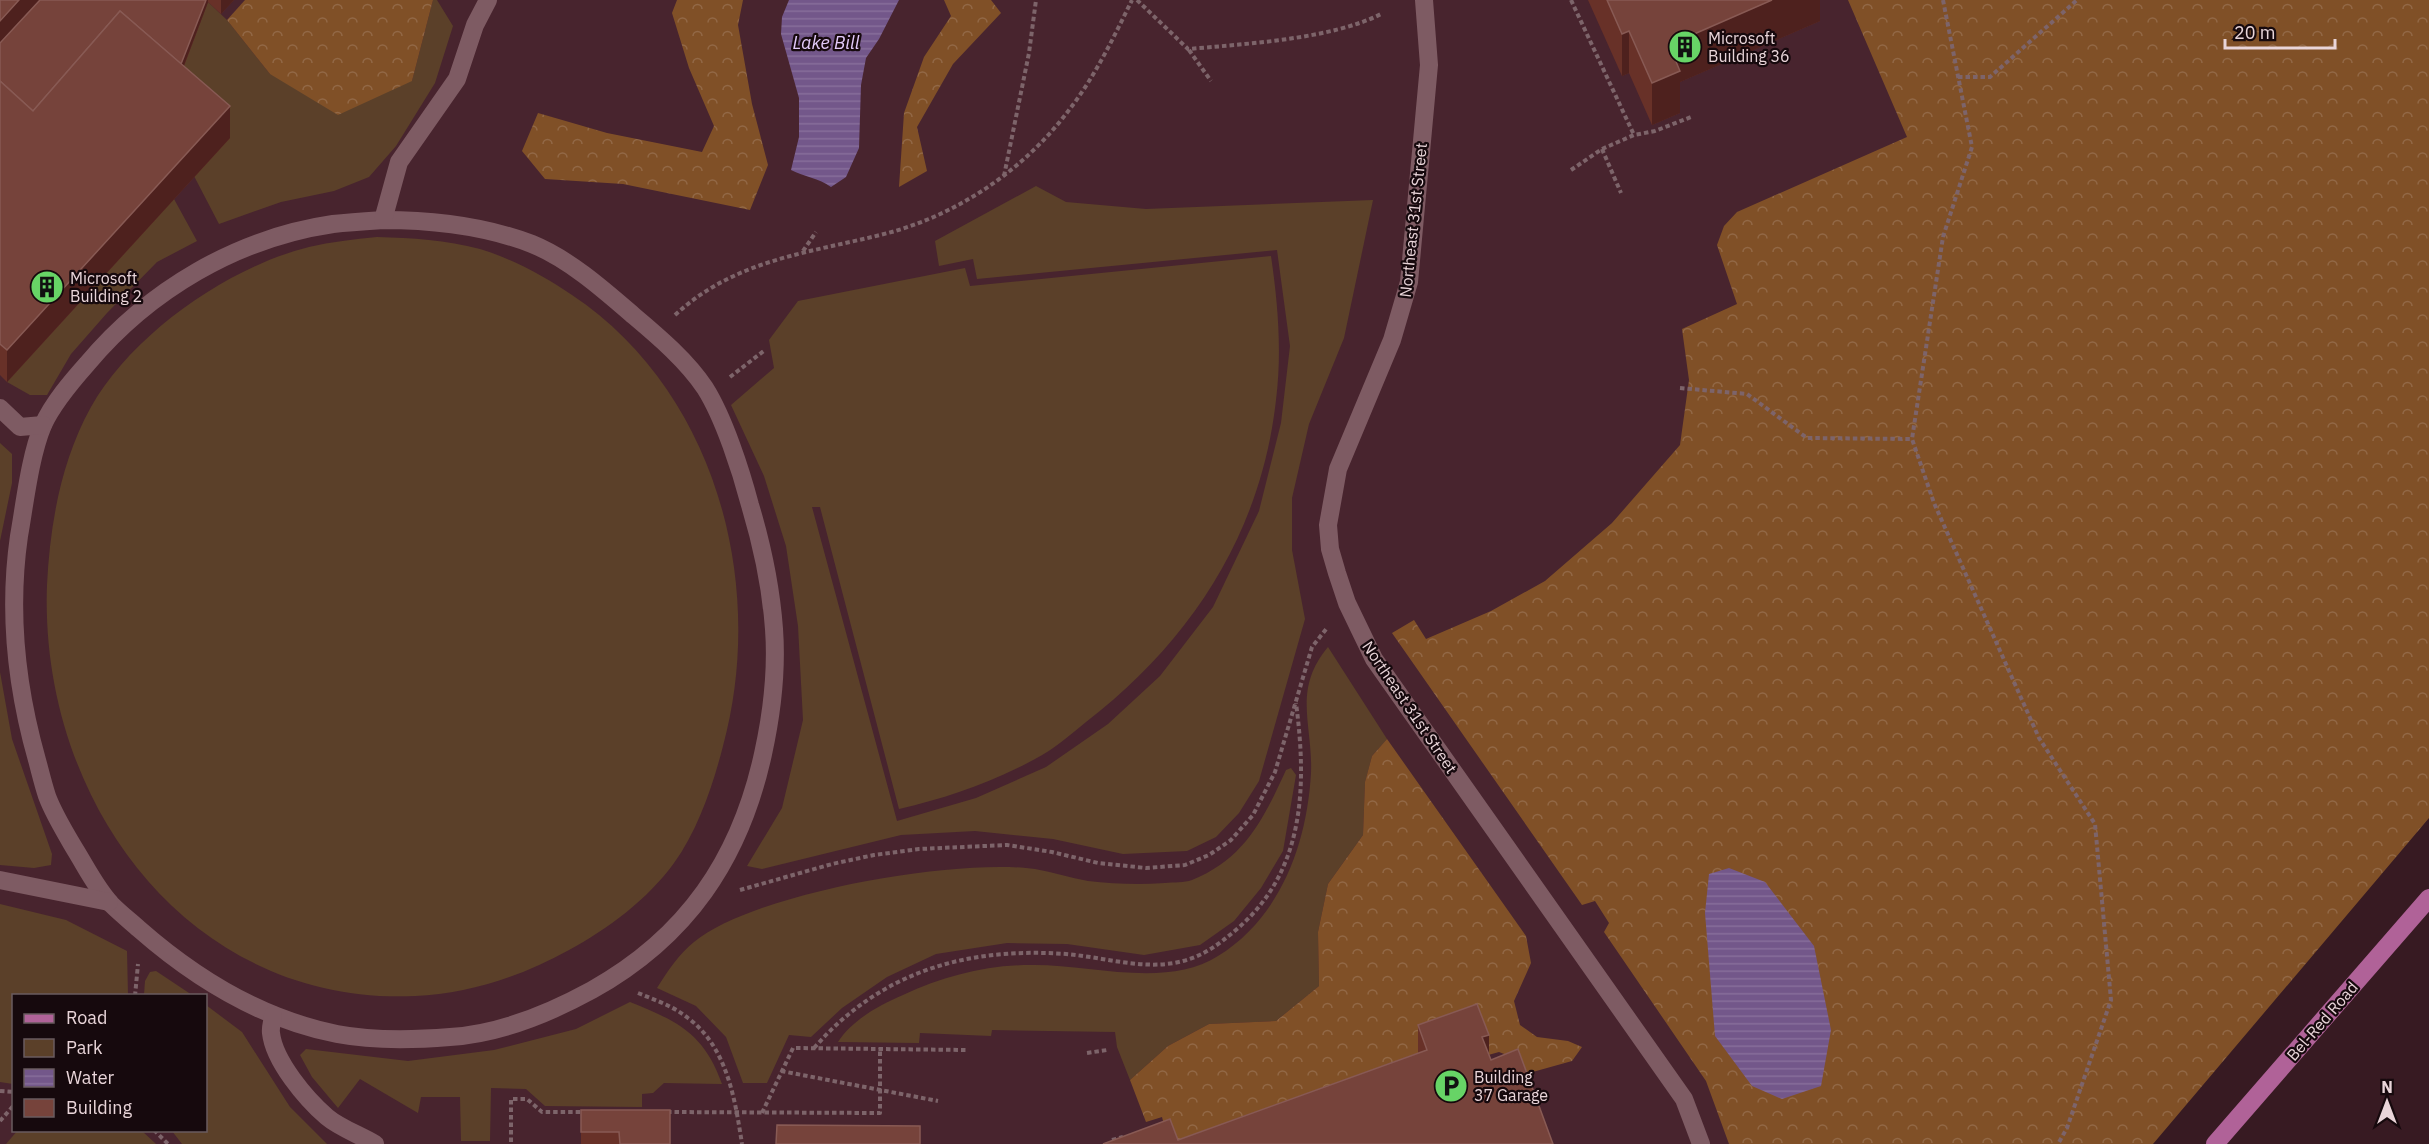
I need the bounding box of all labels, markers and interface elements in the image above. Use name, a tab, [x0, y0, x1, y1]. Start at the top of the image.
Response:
scale bar	[2225, 12, 2334, 50]
text: 20 m	[2234, 21, 2276, 44]
place label: Microsoft Building 36	[1708, 28, 1790, 66]
building icon: Microsoft Building 36	[1667, 29, 1703, 65]
water label: Lake Bill	[793, 31, 860, 54]
street label: Northeast 31st Street	[1395, 142, 1431, 298]
place label: Microsoft Building 2	[70, 268, 142, 306]
building icon: Microsoft Building 2	[29, 269, 65, 305]
street label: Northeast 31st Street	[1358, 637, 1462, 777]
street label: Bel-Red Road	[2282, 977, 2362, 1065]
legend	[12, 994, 207, 1132]
text: Road	[66, 1006, 107, 1029]
text: Park	[66, 1036, 103, 1059]
text: Water	[66, 1066, 115, 1089]
place label: Building 37 Garage	[1474, 1067, 1548, 1105]
parking icon: Building 37 Garage	[1433, 1068, 1469, 1104]
north arrow	[2357, 1072, 2417, 1132]
text: N	[2381, 1077, 2393, 1097]
text: Building	[66, 1096, 133, 1119]

